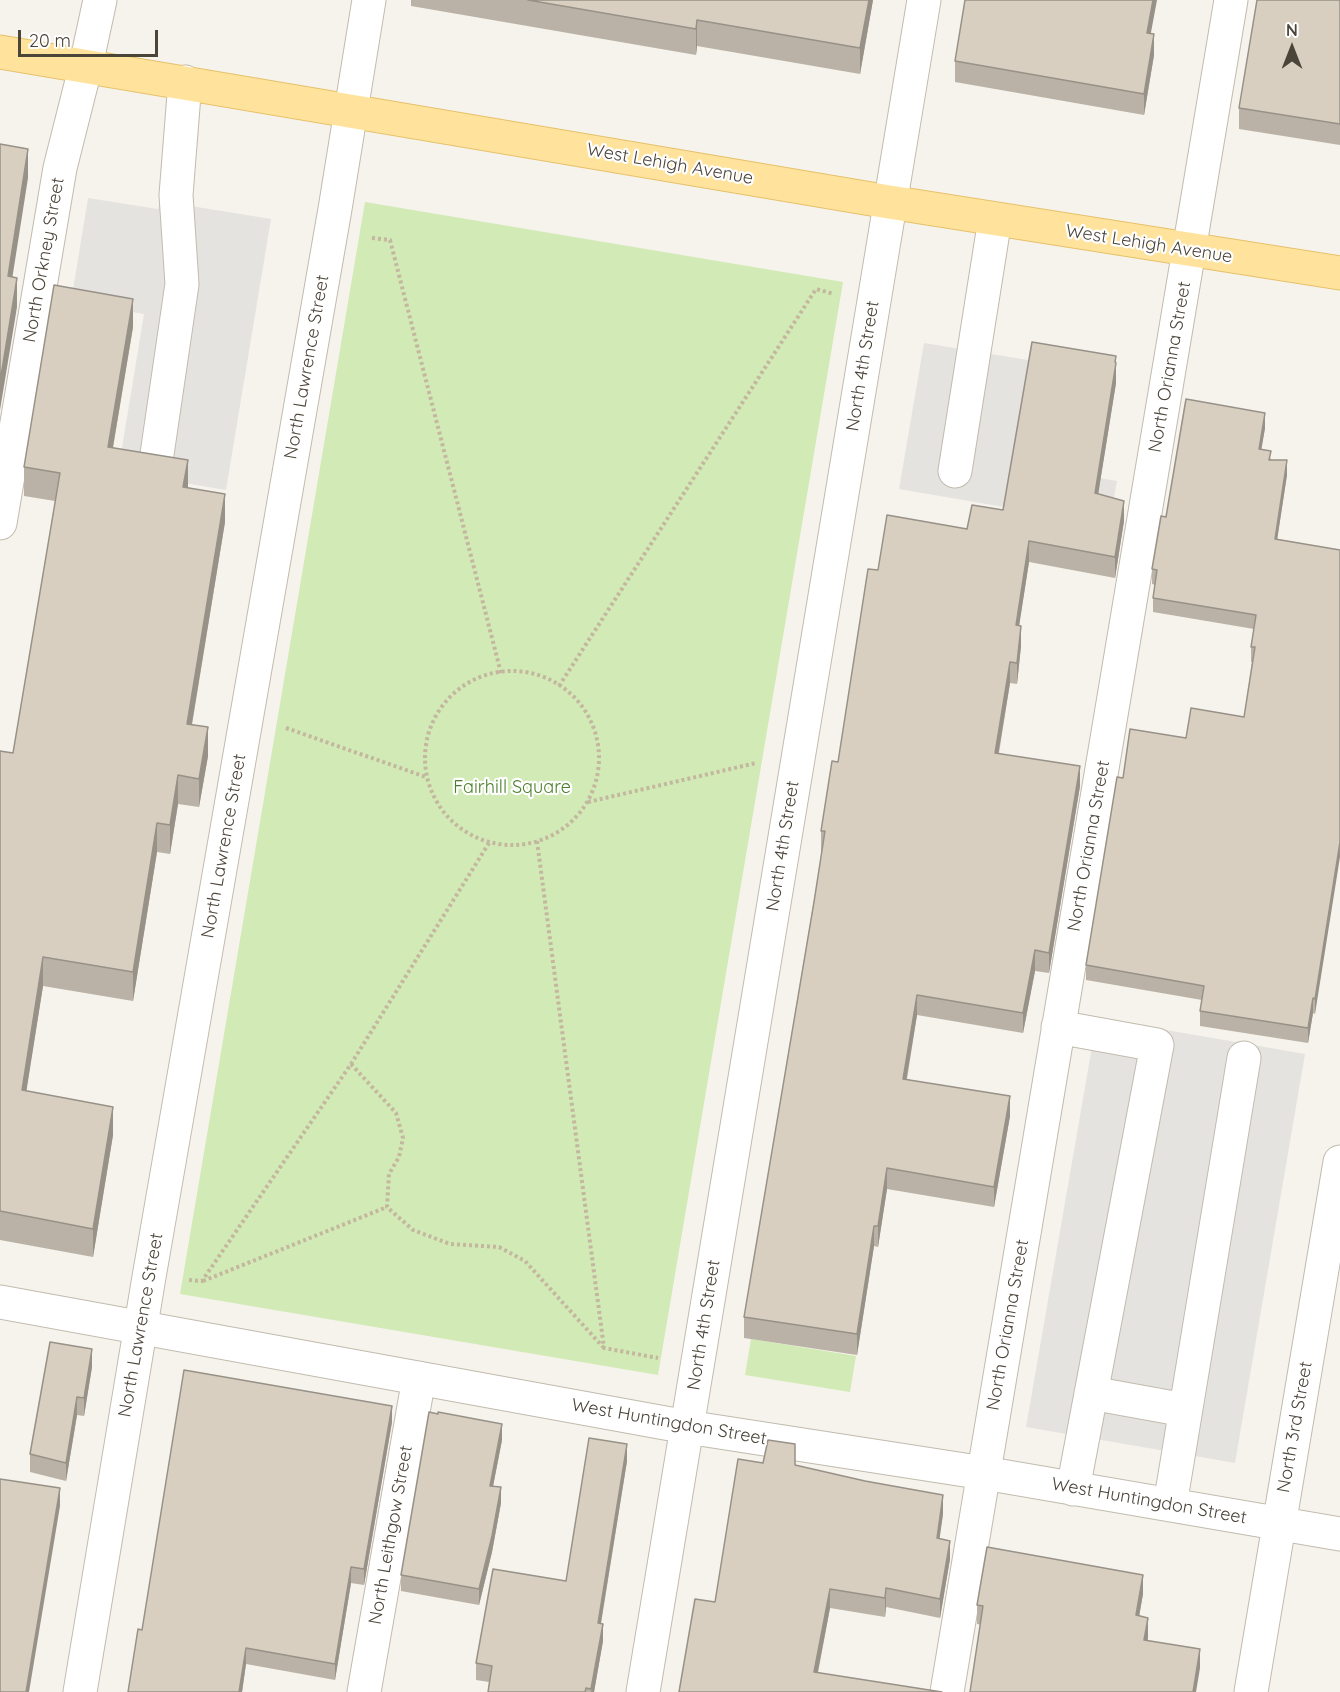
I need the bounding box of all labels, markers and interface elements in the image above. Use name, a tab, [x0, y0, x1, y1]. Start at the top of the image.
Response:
scale bar	[21, 18, 160, 56]
north arrow	[1262, 18, 1322, 78]
text: N	[1286, 20, 1298, 40]
text: 20 m	[29, 29, 71, 52]
street label: West Lehigh Avenue	[585, 139, 755, 189]
street label: North Orkney Street	[19, 176, 69, 344]
street label: West Lehigh Avenue	[1064, 220, 1234, 268]
street label: North Lawrence Street	[280, 273, 334, 461]
street label: North Orianna Street	[1144, 280, 1196, 454]
street label: North 4th Street	[842, 299, 884, 433]
street label: North Lawrence Street	[197, 752, 251, 940]
street label: North Orianna Street	[1063, 759, 1115, 933]
park label: Fairhill Square	[453, 777, 571, 799]
street label: North 4th Street	[762, 779, 804, 913]
street label: North Lawrence Street	[114, 1231, 168, 1419]
street label: North Orianna Street	[982, 1238, 1034, 1412]
street label: North 4th Street	[683, 1258, 725, 1392]
street label: North 3rd Street	[1273, 1360, 1317, 1494]
street label: West Huntingdon Street	[570, 1394, 768, 1450]
street label: North Leithgow Street	[365, 1444, 417, 1626]
street label: West Huntingdon Street	[1050, 1473, 1248, 1529]

